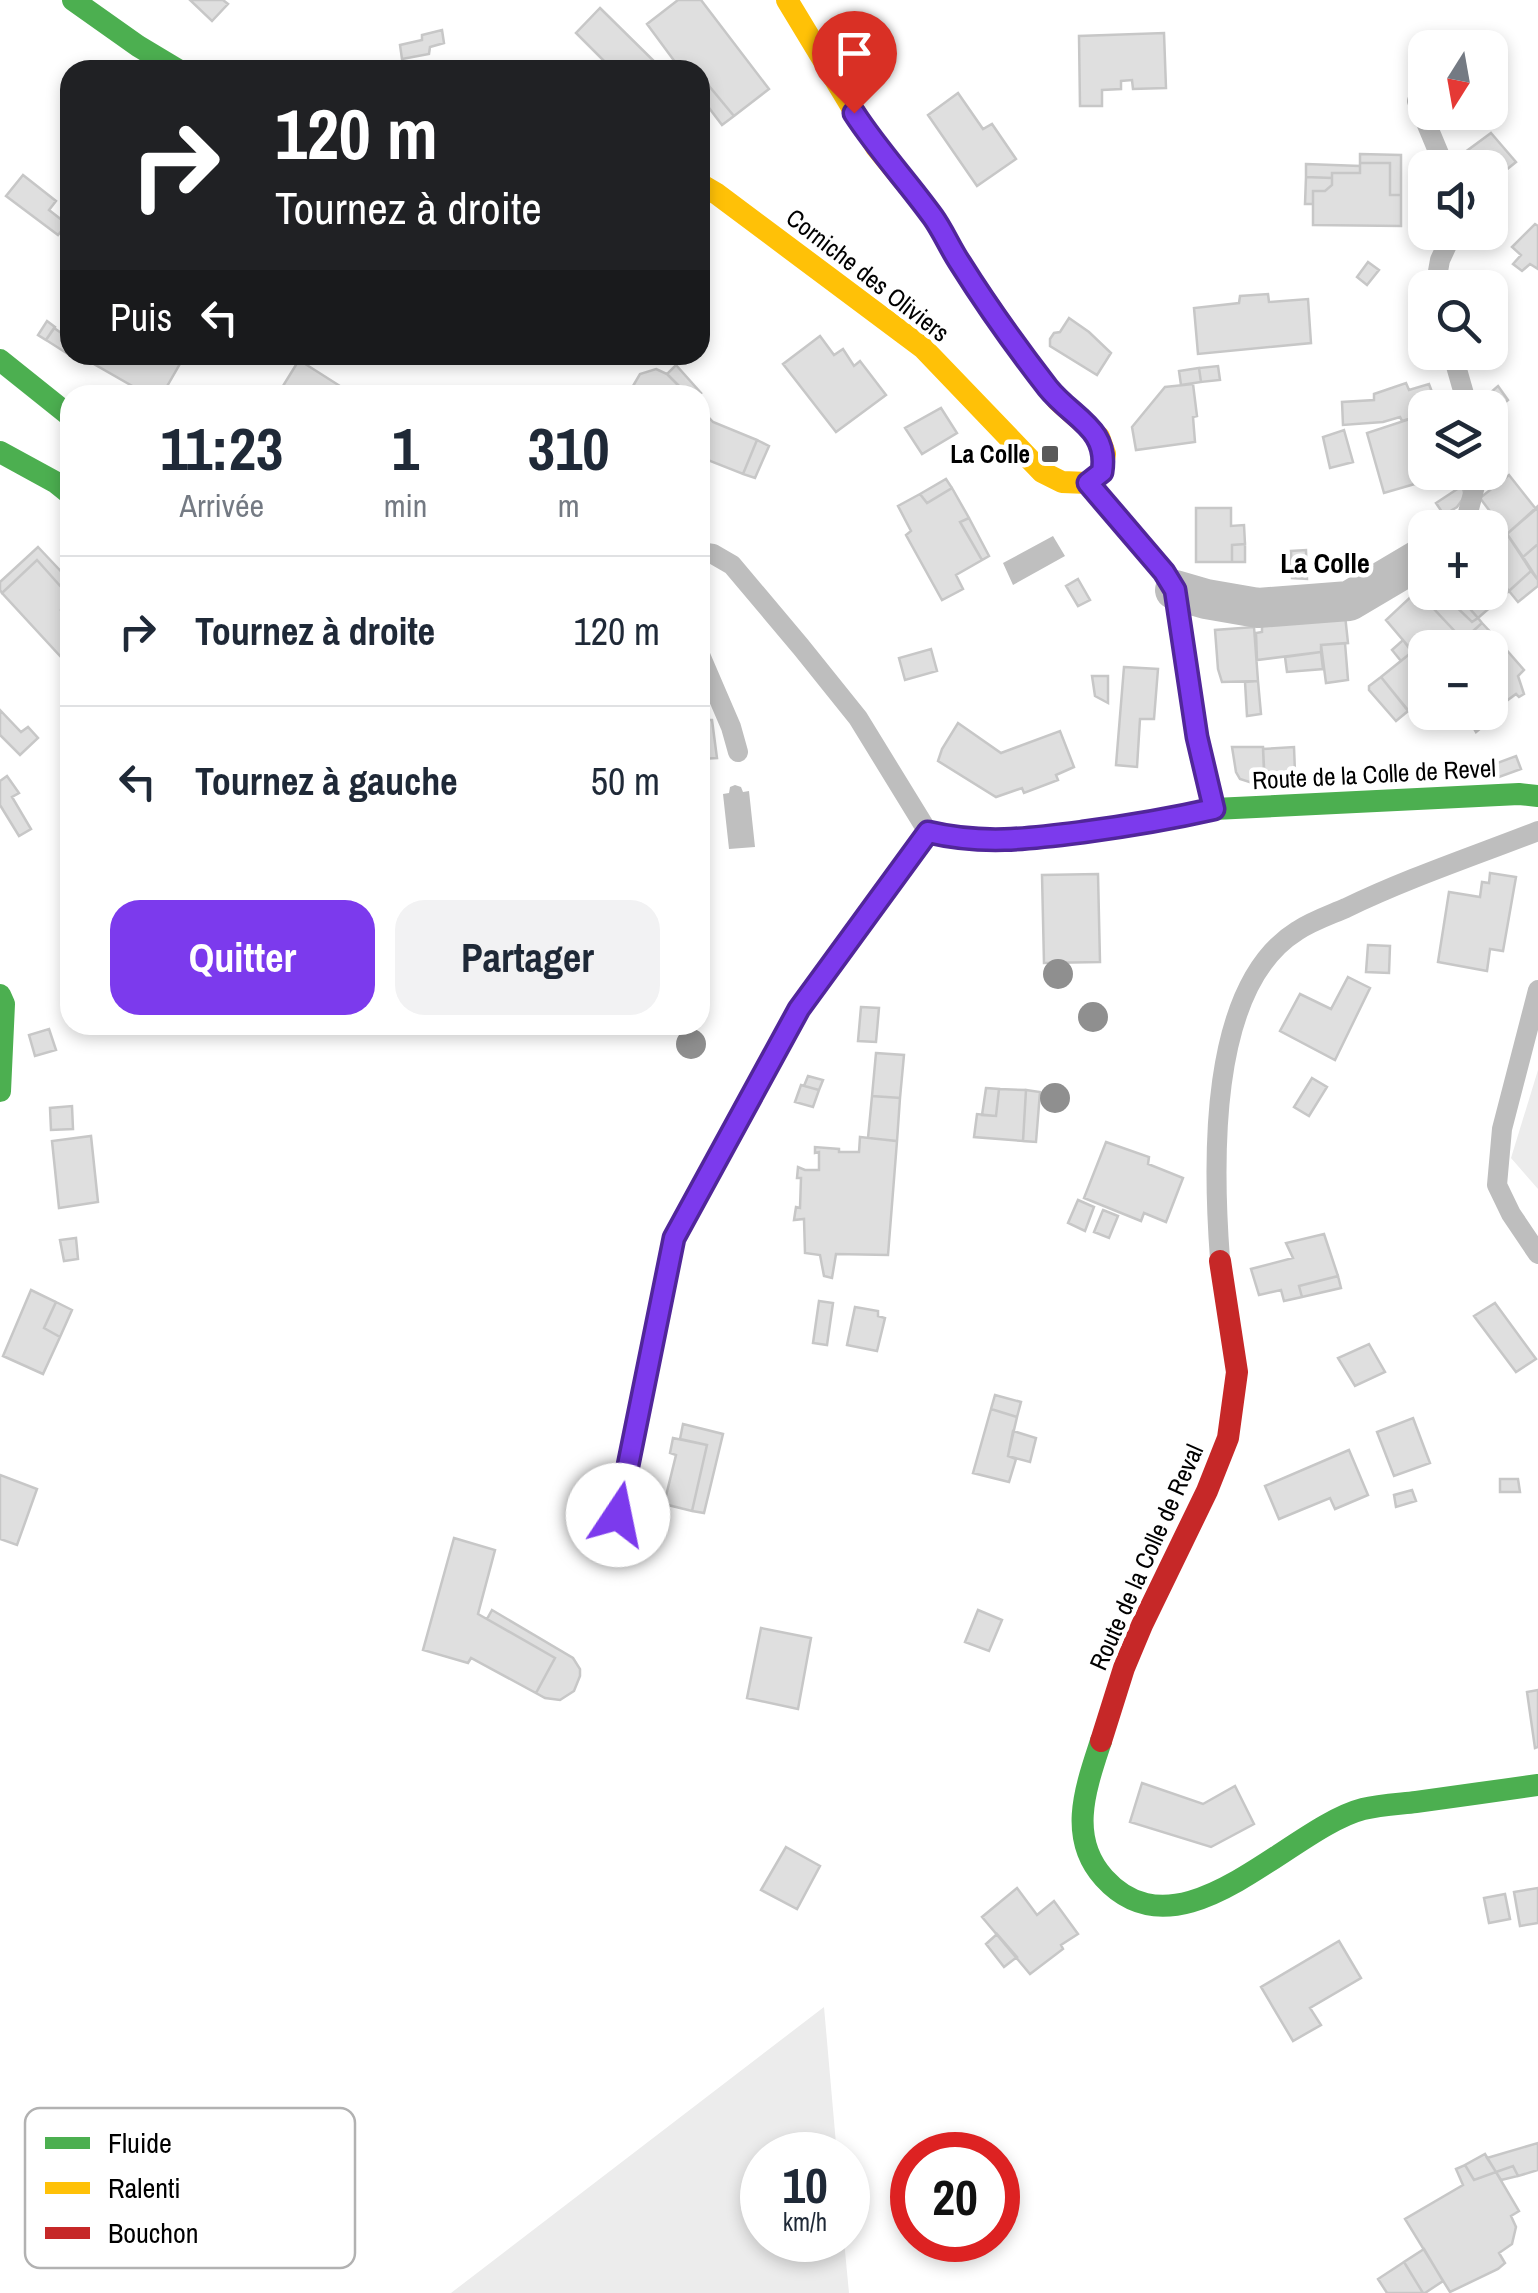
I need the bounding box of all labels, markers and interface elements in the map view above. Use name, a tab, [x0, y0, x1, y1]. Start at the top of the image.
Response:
pin	[812, 11, 897, 114]
icon: arrive	[827, 26, 882, 81]
north arrow	[1408, 30, 1508, 130]
map controls	[1408, 30, 1508, 730]
text: 120 m	[275, 87, 438, 181]
icon: right	[110, 100, 240, 230]
button: sound	[1408, 150, 1508, 250]
text: Tournez à droite	[275, 177, 542, 238]
street label: Corniche des Oliviers	[779, 201, 957, 349]
button: search	[1408, 270, 1508, 370]
icon: left	[192, 290, 247, 345]
text: Puis	[110, 292, 172, 343]
button: layers	[1408, 390, 1508, 490]
text: 11:23	[160, 408, 283, 489]
text: 1	[392, 408, 419, 489]
text: 310	[528, 408, 610, 489]
place label: La Colle	[950, 437, 1030, 471]
marker: La Colle	[1039, 443, 1061, 465]
text: Arrivée	[180, 484, 264, 527]
text: min	[384, 484, 427, 527]
text: m	[558, 484, 580, 527]
button: +	[1408, 510, 1508, 610]
district label: La Colle	[1280, 544, 1370, 582]
icon: right	[110, 604, 165, 659]
text: Tournez à droite	[195, 606, 435, 657]
text: 120 m	[573, 606, 660, 657]
button: −	[1408, 630, 1508, 730]
street label: Route de la Colle de Revel	[1251, 751, 1497, 797]
icon: left	[110, 754, 165, 809]
text: Tournez à gauche	[195, 756, 458, 807]
text: 50 m	[591, 756, 660, 807]
button: Quitter	[110, 900, 375, 1015]
button: Partager	[395, 900, 660, 1015]
street label: Route de la Colle de Reval	[1081, 1439, 1211, 1675]
position arrow	[566, 1463, 670, 1567]
legend	[25, 2108, 355, 2268]
text: Fluide	[108, 2124, 172, 2162]
speed limit sign: 20	[890, 2132, 1020, 2262]
text: 10	[782, 2151, 828, 2219]
text: Ralenti	[108, 2169, 181, 2207]
text: km/h	[783, 2205, 827, 2239]
text: Bouchon	[108, 2214, 199, 2252]

